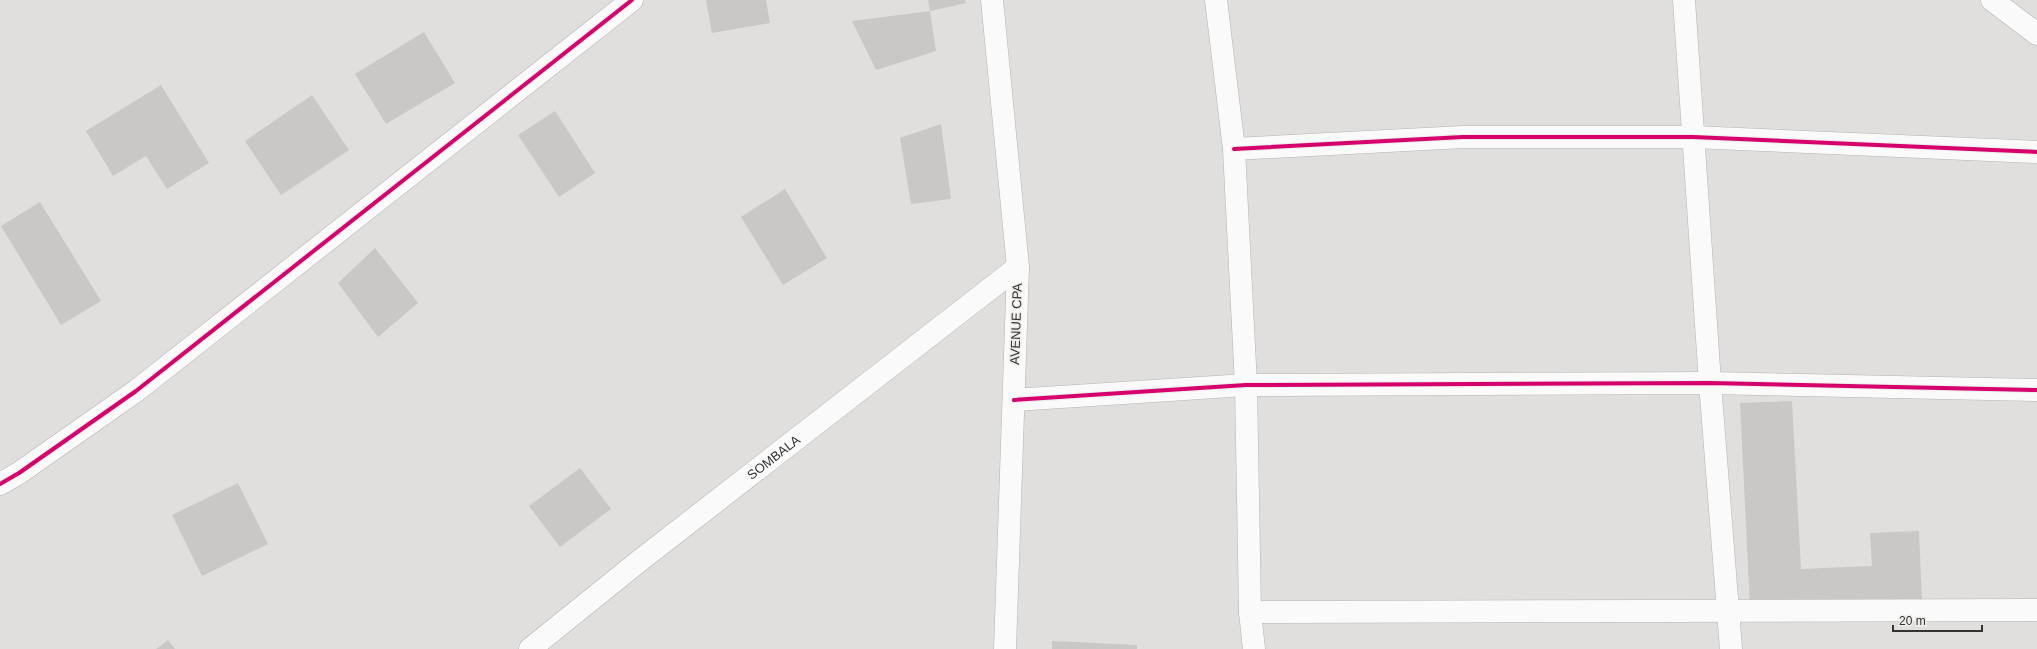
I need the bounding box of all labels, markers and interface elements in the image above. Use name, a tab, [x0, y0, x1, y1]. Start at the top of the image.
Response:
street label: AVENUE CPA	[1007, 282, 1025, 365]
street label: SOMBALA	[744, 432, 803, 482]
scale bar	[1893, 607, 1982, 633]
text: 20 m	[1899, 614, 1926, 628]

